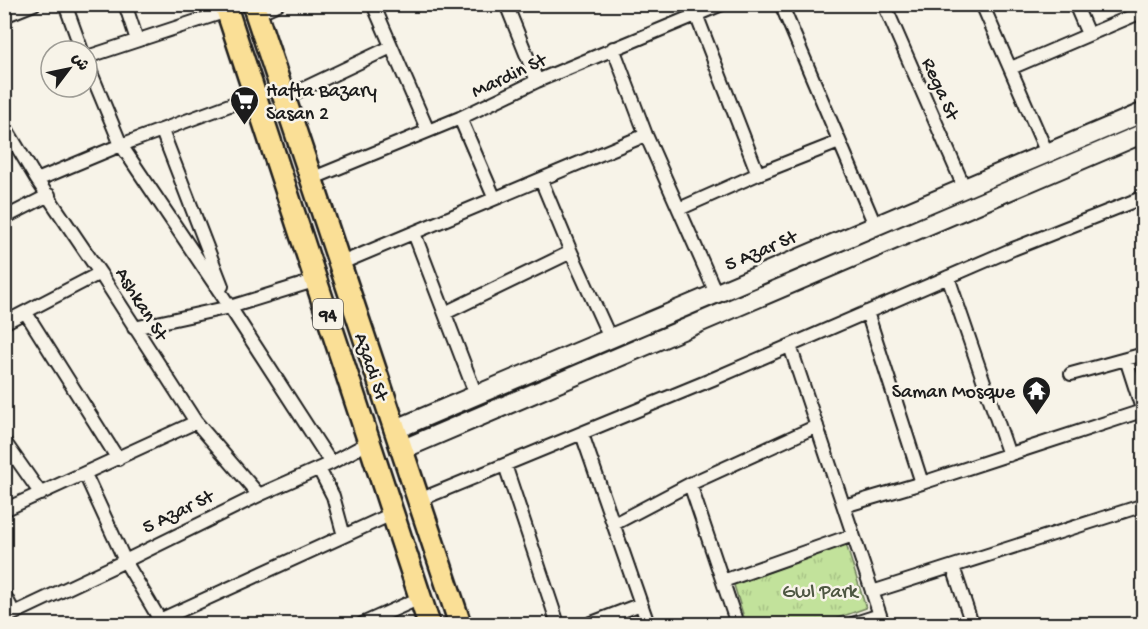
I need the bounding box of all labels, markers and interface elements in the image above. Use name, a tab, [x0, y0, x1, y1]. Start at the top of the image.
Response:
north arrow	[39, 39, 99, 99]
street label: Mardin St	[468, 49, 552, 104]
text: ش	[66, 50, 91, 75]
street label: Rega St	[915, 55, 963, 126]
place label: Hafta Bazary Sasan 2	[266, 81, 377, 127]
supermarket icon: Hafta Bazary Sasan 2	[229, 84, 261, 126]
street label: 5 Azar St	[722, 226, 803, 278]
street label: Ashkan St	[109, 264, 172, 347]
road number: 94	[313, 299, 343, 329]
street label: Azadi St	[347, 330, 393, 406]
temple icon: Saman Mosque	[1020, 374, 1052, 416]
place label: Saman Mosque	[892, 382, 1016, 405]
street label: 5 Azar St	[139, 485, 219, 540]
park label: Gwl Park	[782, 582, 860, 605]

